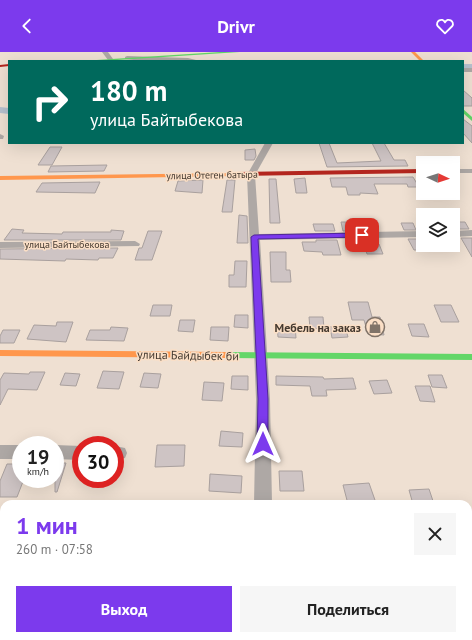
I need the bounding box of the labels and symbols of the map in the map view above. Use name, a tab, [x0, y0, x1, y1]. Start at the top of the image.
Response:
north arrow	[416, 156, 460, 200]
street label: улица Отеген батыра	[166, 168, 258, 182]
pin	[345, 218, 379, 252]
street label: улица Байтыбекова	[24, 238, 110, 251]
shop icon: Мебель на заказ	[364, 316, 386, 338]
place label: Мебель на заказ	[275, 320, 361, 335]
street label: улица Байдыбек би	[137, 347, 239, 363]
position arrow	[242, 423, 284, 465]
speed limit sign: 30	[72, 436, 124, 488]

